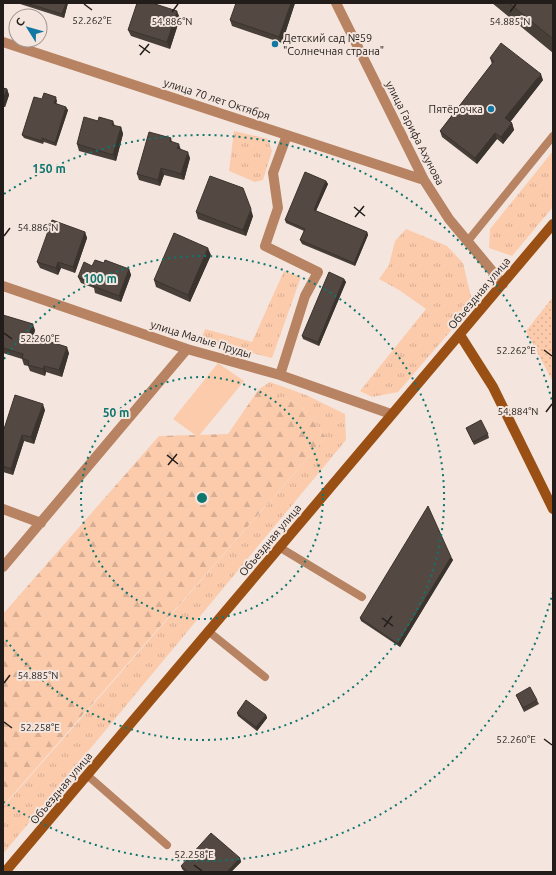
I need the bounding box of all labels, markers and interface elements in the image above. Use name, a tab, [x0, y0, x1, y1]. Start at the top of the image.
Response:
north arrow	[8, 8, 48, 48]
text: 52.262°E	[72, 15, 112, 26]
text: С	[13, 16, 27, 28]
text: 54.886°N	[151, 16, 193, 27]
text: 54.885°N	[489, 16, 531, 27]
place label: Детский сад №59 "Солнечная страна"	[283, 32, 384, 57]
marker: Детский сад №59 "Солнечная страна"	[270, 39, 280, 49]
street label: улица 70 лет Октября	[162, 76, 272, 122]
street label: улица Гарифа Ахунова	[384, 79, 446, 187]
place label: Пятёрочка	[429, 103, 483, 115]
marker: Пятёрочка	[486, 104, 496, 114]
text: 150 m	[32, 162, 66, 175]
text: 54.886°N	[17, 222, 59, 233]
street label: Объездная улица	[446, 255, 512, 331]
text: 100 m	[83, 272, 117, 285]
street label: улица Малые Пруды	[149, 318, 253, 360]
text: 52.260°E	[20, 333, 60, 344]
text: 52.262°E	[496, 345, 536, 356]
text: 50 m	[103, 406, 129, 419]
text: 54.884°N	[497, 406, 539, 417]
centre of rings	[195, 491, 209, 505]
street label: Объездная улица	[237, 502, 303, 578]
text: 54.885°N	[17, 670, 59, 681]
text: 52.258°E	[20, 722, 60, 733]
text: 52.260°E	[496, 734, 536, 745]
street label: Объездная улица	[28, 750, 94, 826]
text: 52.258°E	[174, 849, 214, 860]

